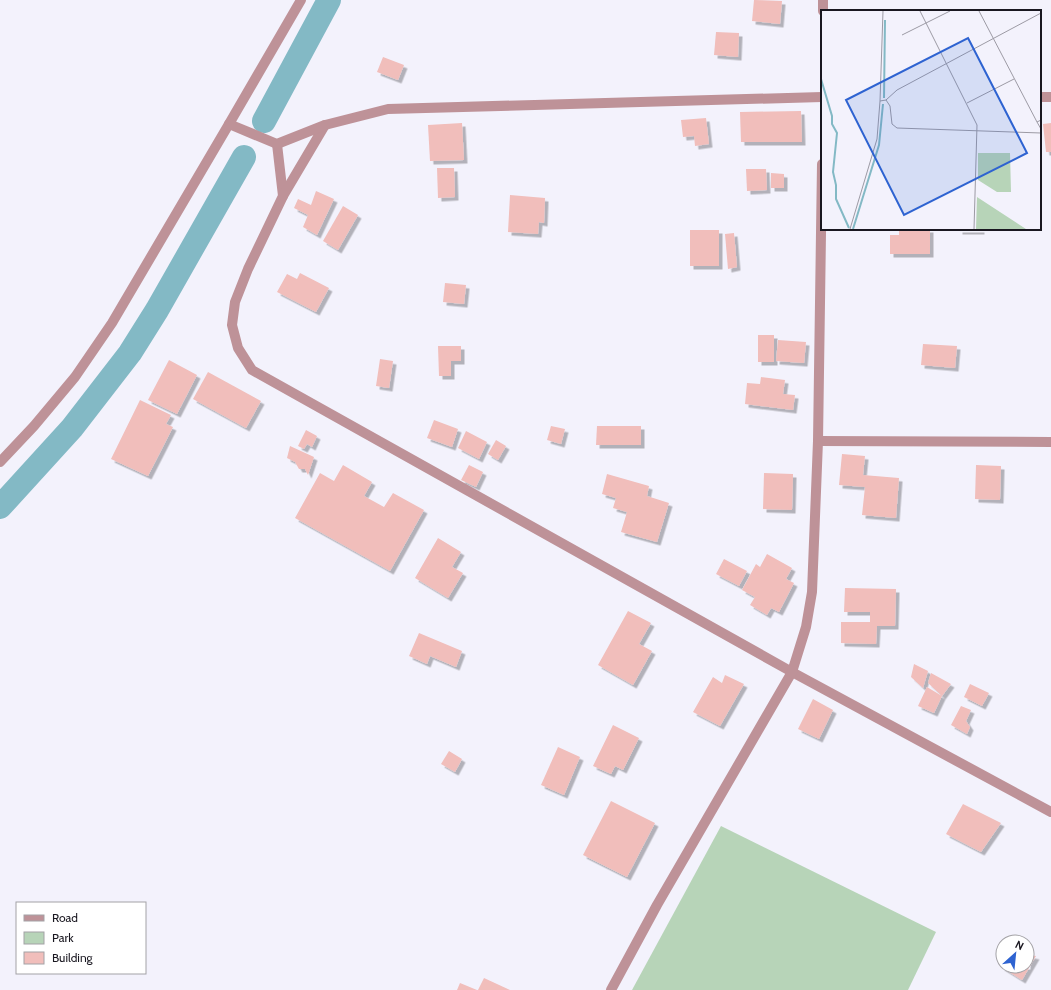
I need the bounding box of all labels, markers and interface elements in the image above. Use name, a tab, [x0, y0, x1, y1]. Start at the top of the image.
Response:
inset map	[821, 10, 1041, 230]
legend	[16, 902, 146, 974]
text: Road	[52, 910, 78, 925]
text: Park	[52, 930, 74, 945]
north arrow	[995, 934, 1035, 974]
text: N	[1013, 937, 1026, 953]
text: Building	[52, 950, 94, 965]

